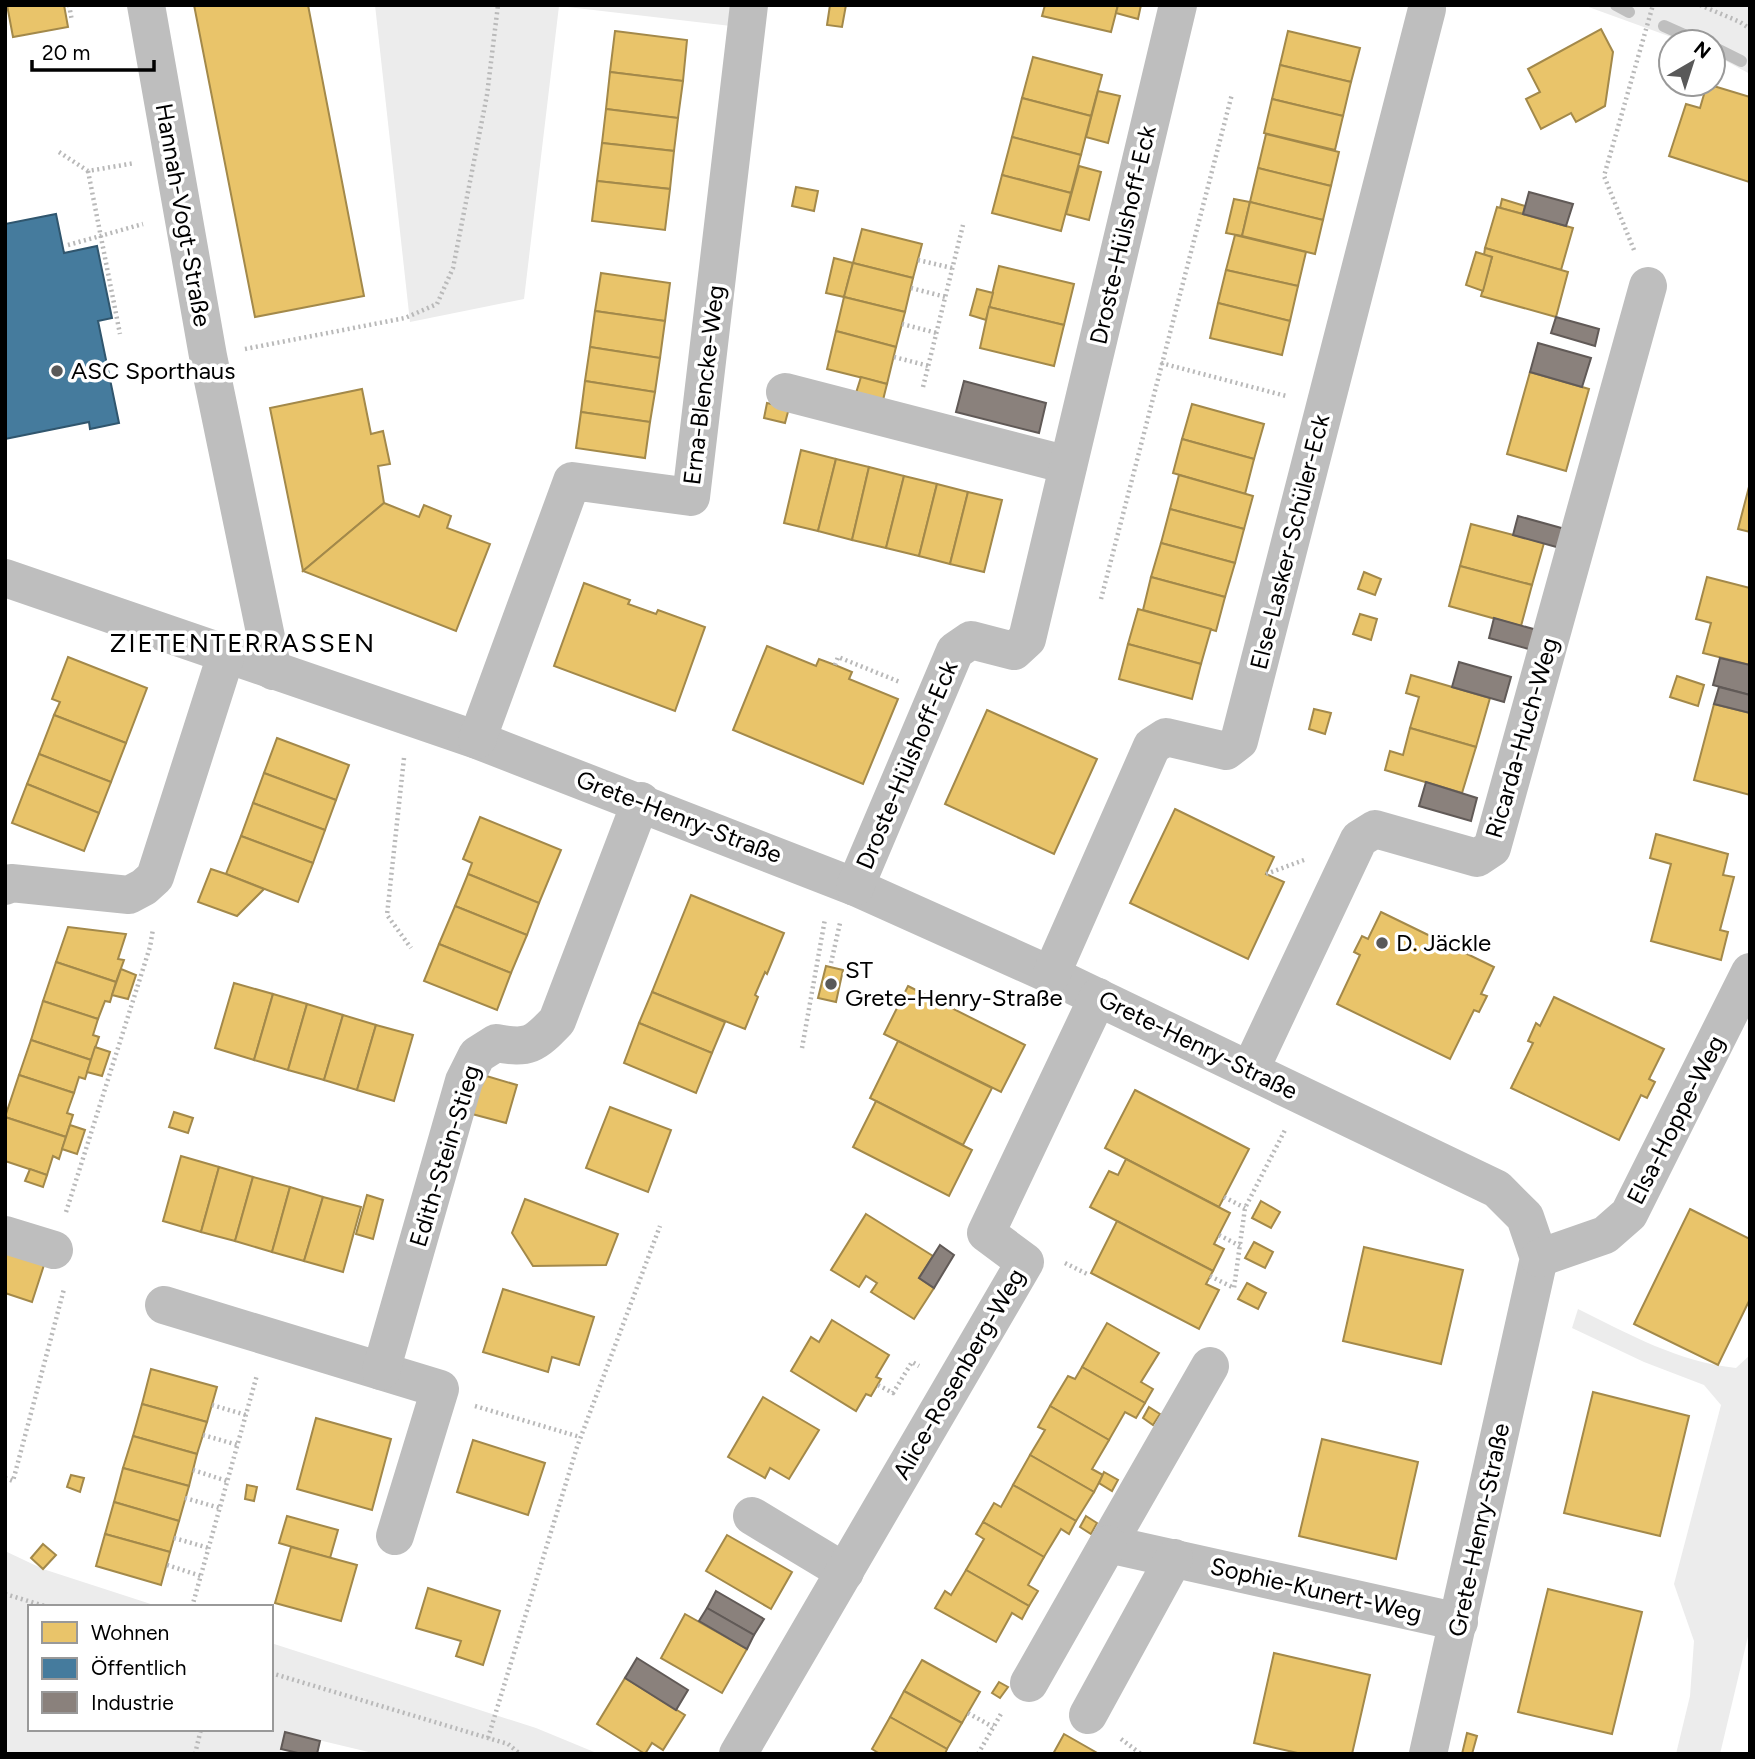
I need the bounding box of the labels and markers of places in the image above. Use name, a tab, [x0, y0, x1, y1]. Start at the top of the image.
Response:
place label: ASC Sporthaus	[71, 356, 235, 385]
marker: ASC Sporthaus	[49, 363, 65, 379]
place label: D. Jäckle	[1396, 928, 1491, 957]
marker: D. Jäckle	[1374, 935, 1390, 951]
place label: ST Grete-Henry-Straße	[845, 955, 1063, 1012]
marker: ST Grete-Henry-Straße	[823, 976, 839, 992]

